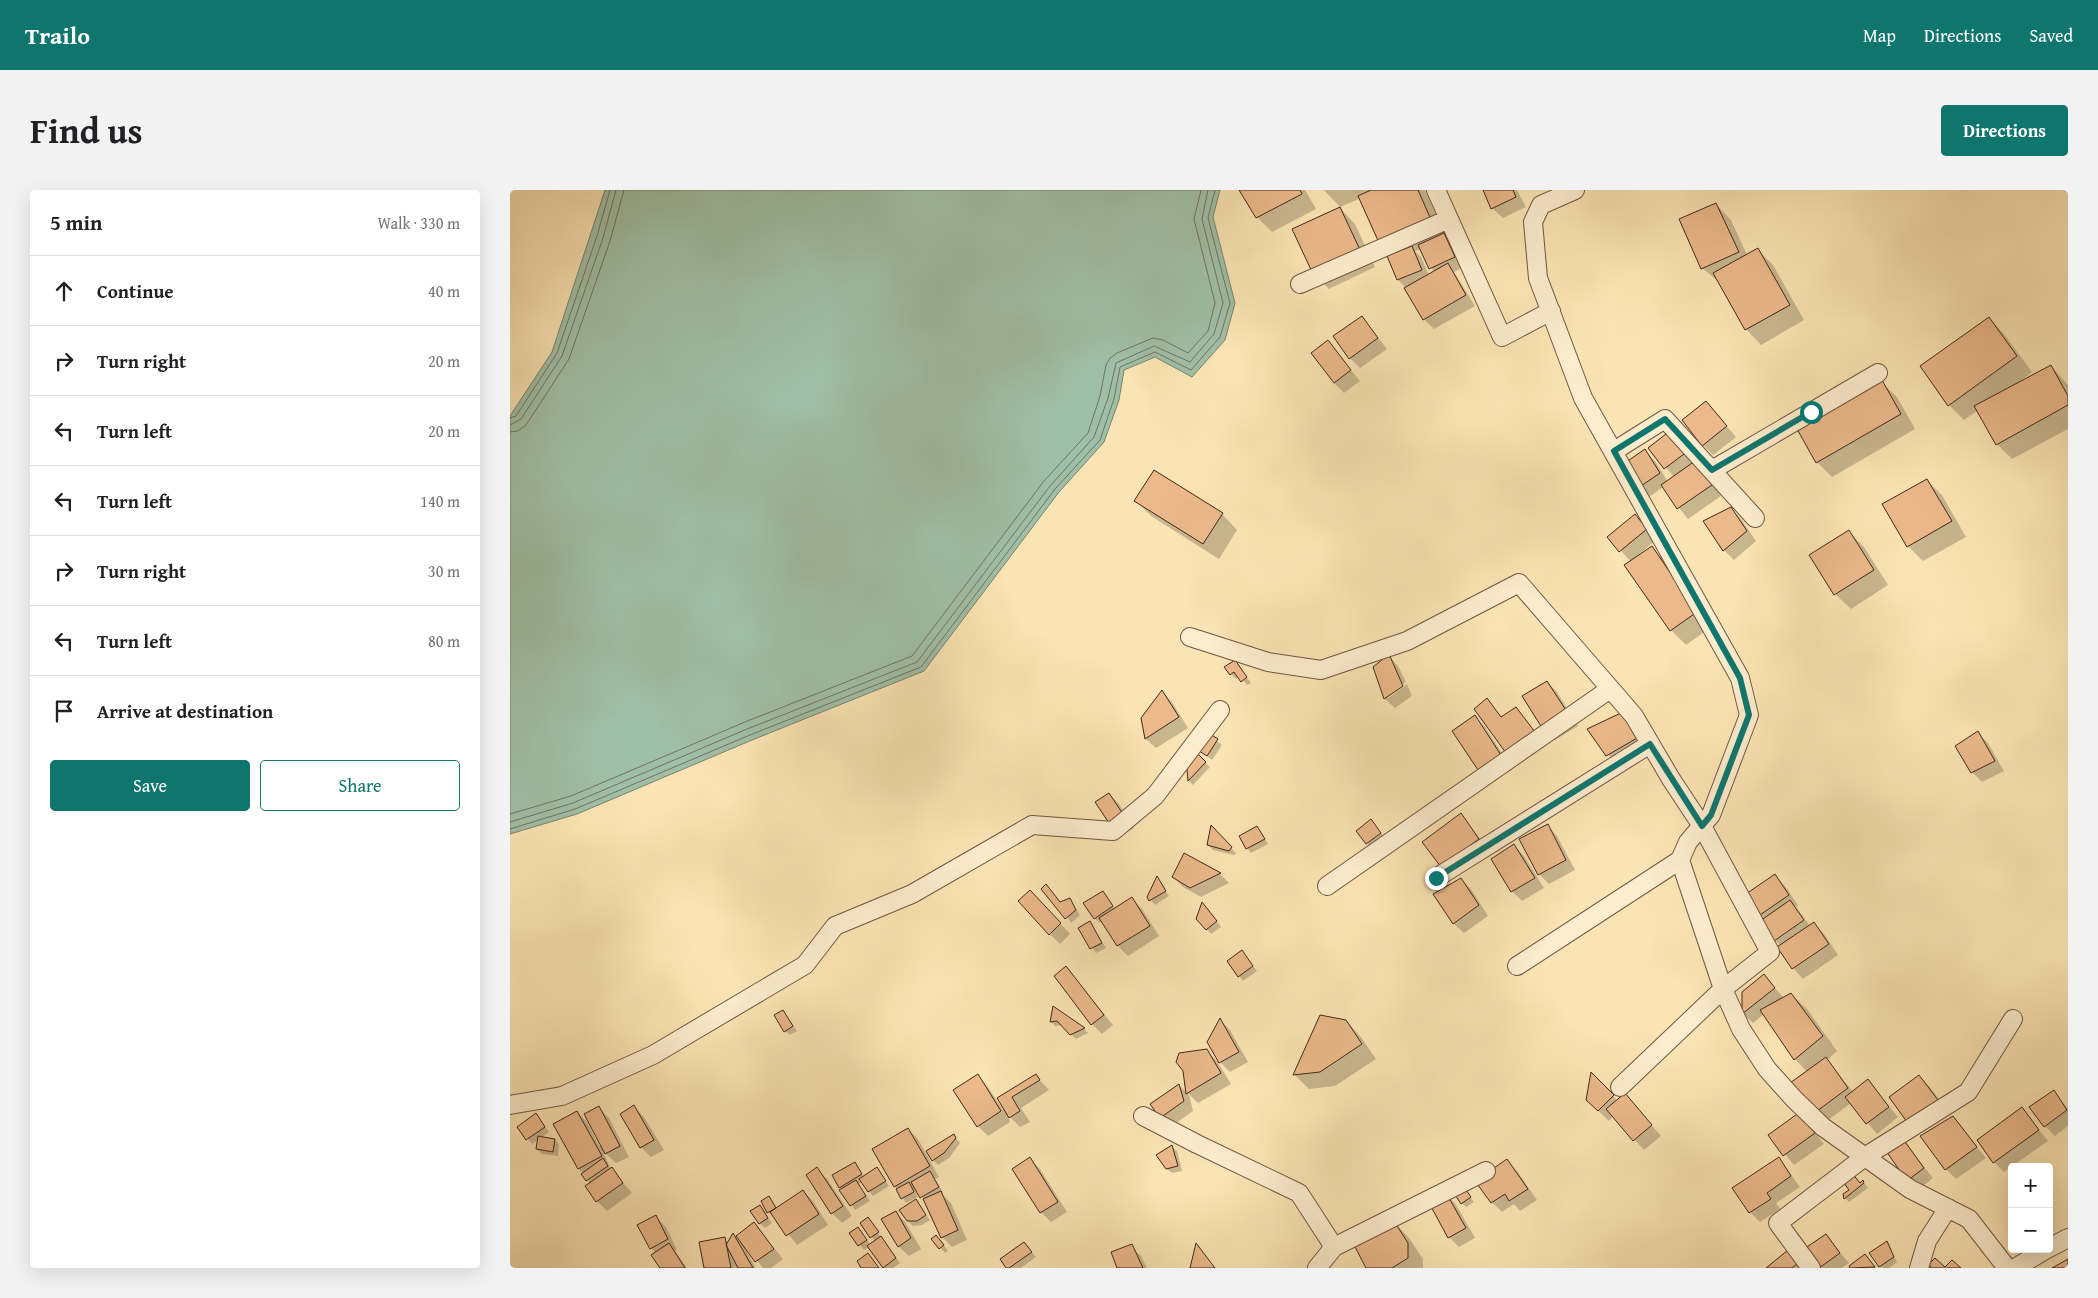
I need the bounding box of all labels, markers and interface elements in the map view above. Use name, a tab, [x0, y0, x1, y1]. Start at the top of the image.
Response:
text: Trailo	[25, 18, 90, 53]
text: Map	[1863, 22, 1896, 49]
text: Directions	[1924, 22, 2001, 49]
text: Saved	[2029, 22, 2073, 49]
text: Find us	[30, 105, 143, 156]
button: Directions	[1941, 105, 2068, 156]
text: 5 min	[50, 207, 102, 238]
text: Walk · 330 m	[377, 211, 460, 235]
icon: ahead	[50, 277, 78, 305]
text: Continue	[97, 277, 174, 305]
text: 40 m	[428, 279, 460, 303]
icon: right	[50, 347, 78, 375]
text: Turn right	[97, 347, 186, 375]
text: 20 m	[428, 349, 460, 373]
route start	[1800, 401, 1823, 424]
icon: left	[50, 417, 78, 445]
text: Turn left	[97, 417, 172, 445]
text: 20 m	[428, 419, 460, 443]
icon: left	[50, 487, 78, 515]
text: Turn left	[97, 487, 172, 515]
text: 140 m	[420, 489, 460, 513]
icon: right	[50, 557, 78, 585]
text: Turn right	[97, 557, 186, 585]
text: 30 m	[428, 559, 460, 583]
icon: left	[50, 627, 78, 655]
text: Turn left	[97, 627, 172, 655]
text: 80 m	[428, 629, 460, 653]
icon: arrive	[50, 697, 78, 725]
text: Arrive at destination	[97, 697, 273, 725]
button: Save	[50, 760, 250, 811]
button: Share	[260, 760, 460, 811]
route end	[1425, 867, 1448, 890]
map controls	[2008, 1163, 2053, 1253]
button: +	[2008, 1163, 2053, 1208]
button: −	[2008, 1208, 2053, 1253]

